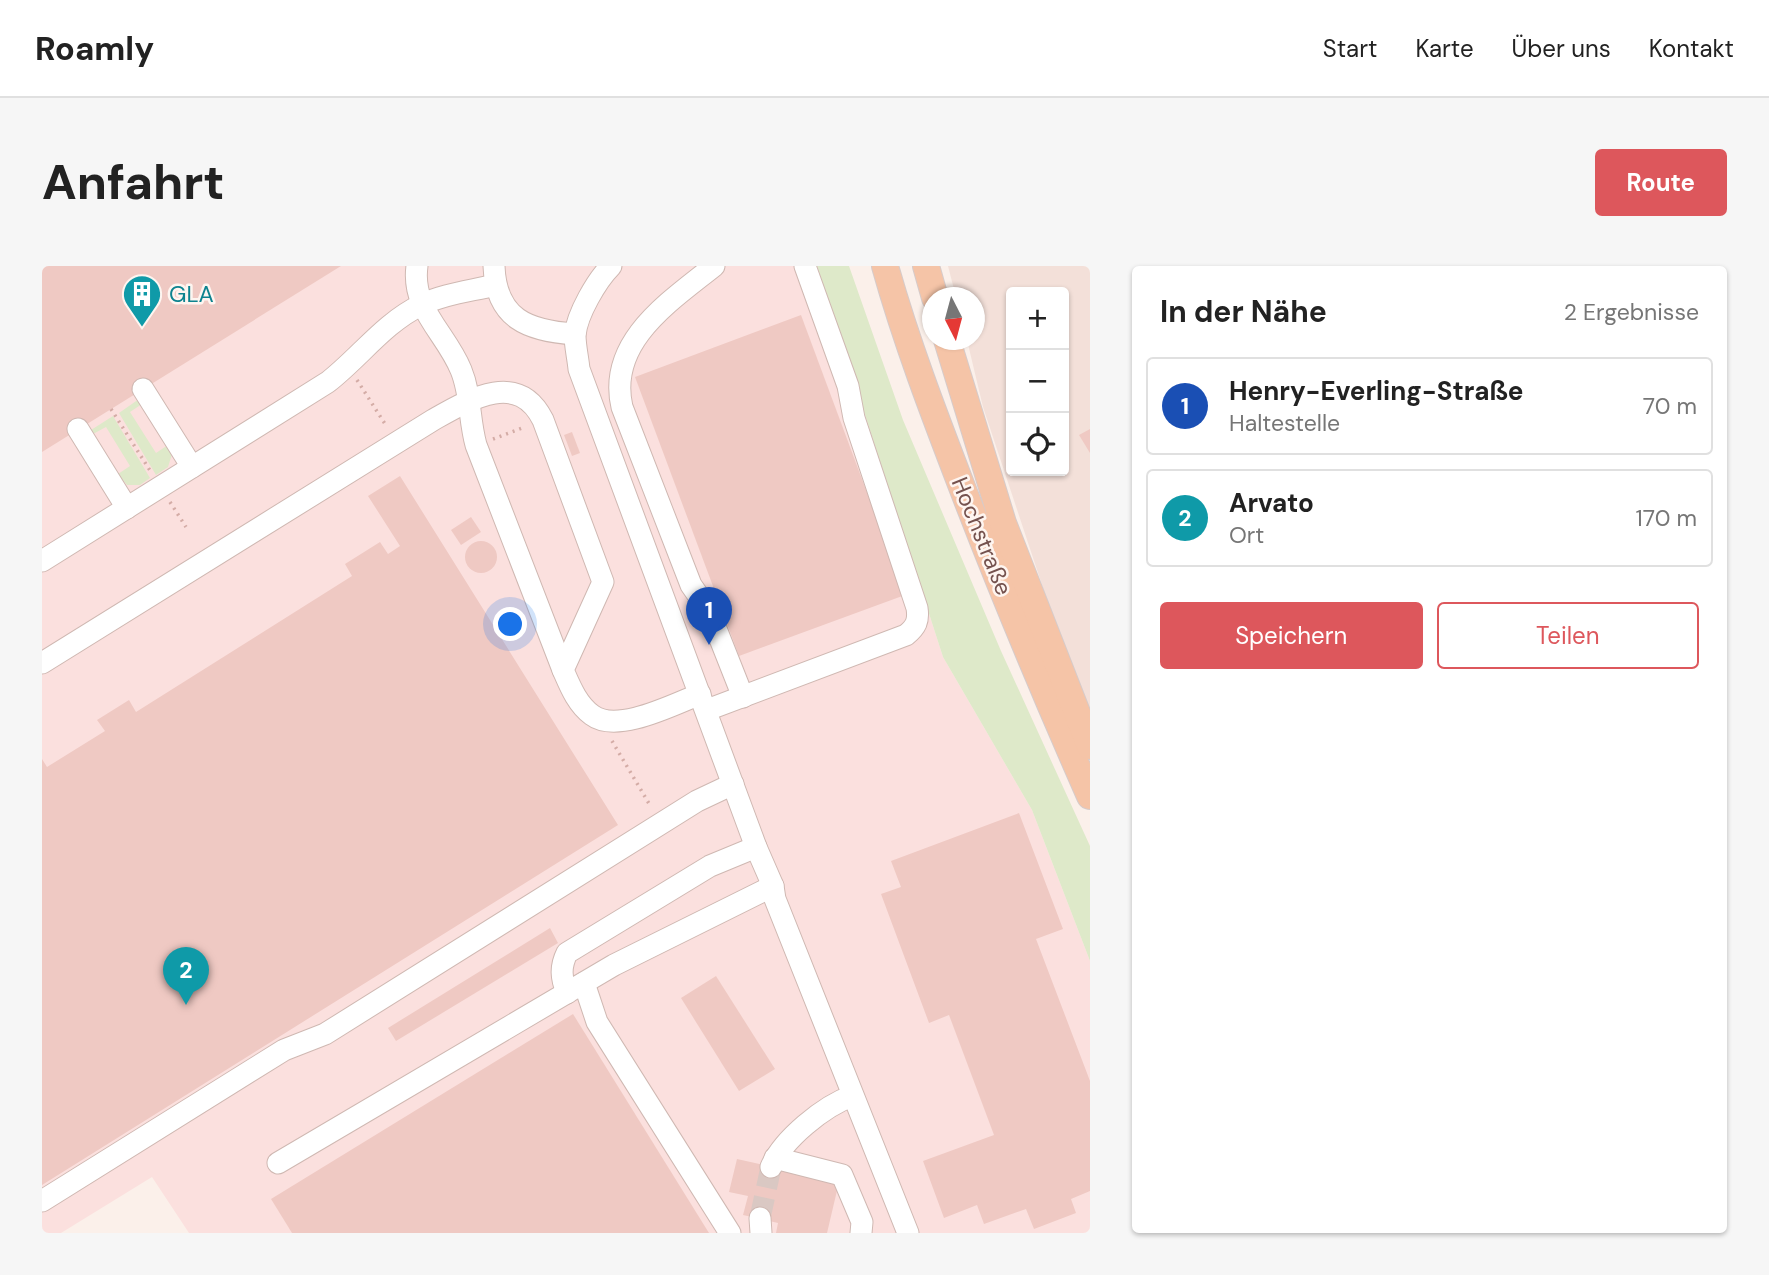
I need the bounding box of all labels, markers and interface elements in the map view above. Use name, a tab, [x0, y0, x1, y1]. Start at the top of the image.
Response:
text: Roamly	[35, 27, 154, 70]
text: Start	[1323, 33, 1377, 64]
text: Karte	[1415, 33, 1474, 64]
text: Über uns	[1512, 33, 1611, 64]
text: Kontakt	[1649, 33, 1734, 64]
button: Route	[1595, 149, 1727, 216]
text: Anfahrt	[42, 150, 224, 214]
building icon: GLA	[121, 273, 163, 328]
place label: GLA	[169, 279, 214, 309]
north arrow	[922, 287, 985, 350]
map controls	[1006, 287, 1069, 476]
button: +	[1006, 287, 1069, 350]
text: In der Nähe	[1160, 292, 1327, 331]
text: 2 Ergebnisse	[1564, 297, 1699, 327]
button: −	[1006, 350, 1069, 413]
text: Henry-Everling-Straße	[1229, 374, 1524, 408]
text: 1	[1181, 391, 1189, 421]
text: 70 m	[1643, 391, 1697, 421]
text: Haltestelle	[1229, 408, 1340, 438]
button: locate	[1006, 413, 1069, 476]
street label: Hochstraße	[945, 473, 1019, 599]
text: Arvato	[1229, 486, 1314, 520]
text: 2	[1178, 503, 1192, 533]
text: 170 m	[1636, 503, 1697, 533]
text: Ort	[1229, 520, 1264, 550]
pin: 1	[686, 587, 732, 645]
button: Speichern	[1160, 602, 1423, 669]
button: Teilen	[1437, 602, 1699, 669]
your location	[493, 607, 527, 641]
pin: 2	[163, 947, 209, 1005]

